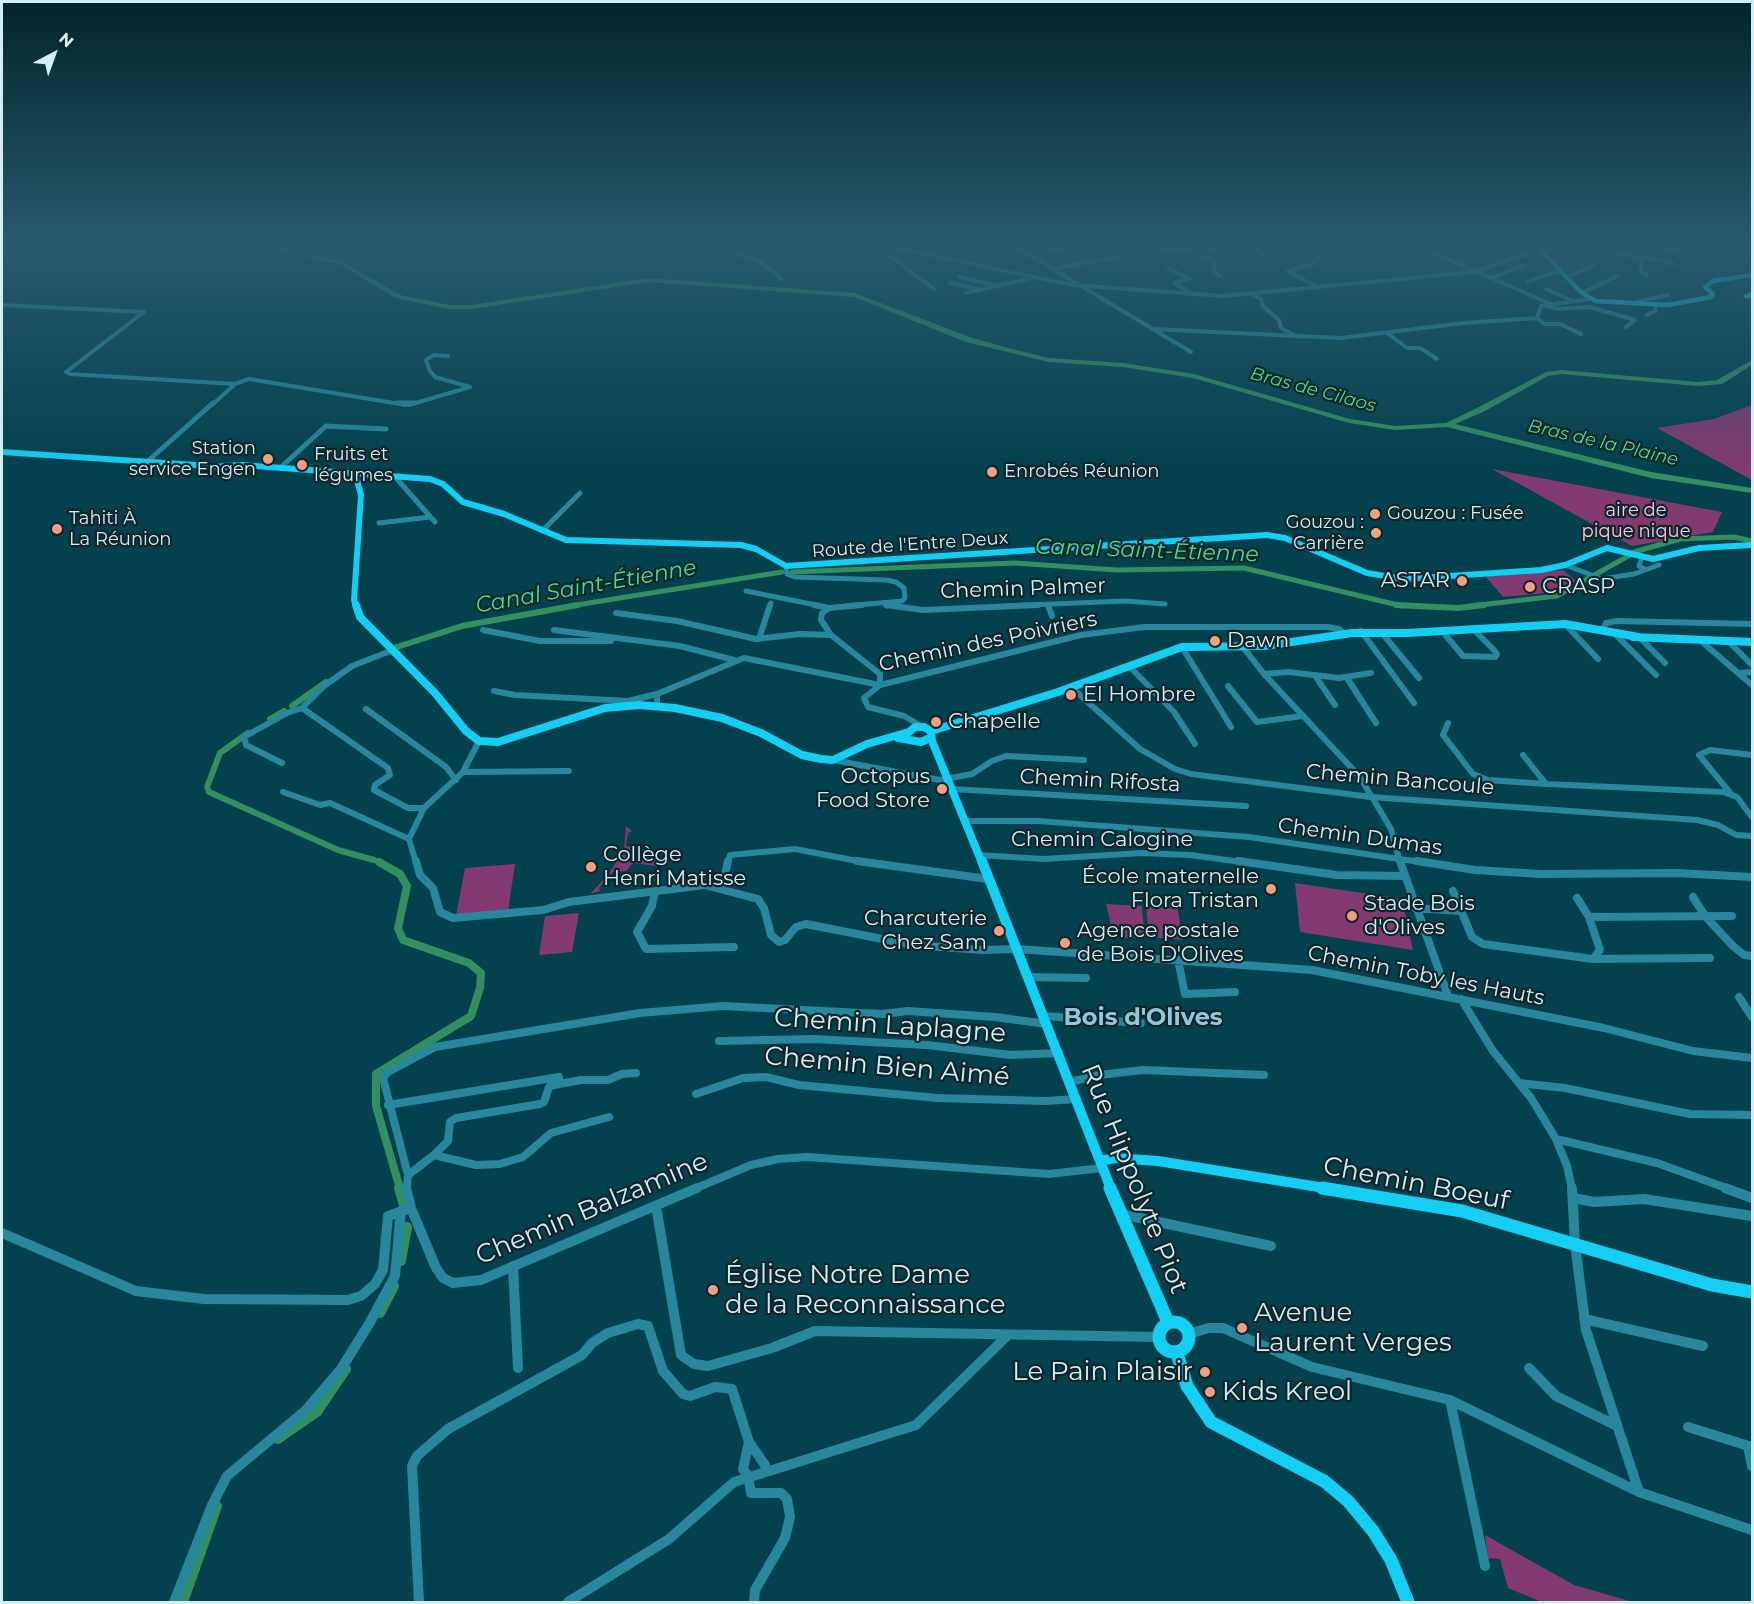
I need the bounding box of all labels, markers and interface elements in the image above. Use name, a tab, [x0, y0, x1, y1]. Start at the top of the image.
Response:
north arrow	[24, 24, 84, 84]
text: N	[55, 29, 77, 51]
water label: Bras de Cilaos	[1248, 363, 1378, 417]
water label: Bras de la Plaine	[1526, 415, 1680, 471]
place label: Station service Engen	[129, 438, 256, 480]
place label: Fruits et légumes	[314, 444, 393, 486]
marker: Station service Engen	[261, 452, 275, 466]
marker: Fruits et légumes	[295, 458, 309, 472]
place label: Enrobés Réunion	[1004, 461, 1160, 483]
marker: Enrobés Réunion	[985, 465, 999, 479]
park label: aire de pique nique	[1581, 500, 1691, 542]
place label: Gouzou : Fusée	[1387, 503, 1524, 525]
marker: Gouzou : Fusée	[1368, 507, 1382, 521]
place label: Tahiti À La Réunion	[69, 508, 171, 550]
place label: Gouzou : Carrière	[1286, 512, 1364, 554]
marker: Tahiti À La Réunion	[50, 522, 64, 536]
marker: Gouzou : Carrière	[1369, 526, 1383, 540]
street label: Route de l'Entre Deux	[811, 527, 1009, 563]
water label: Canal Saint-Étienne	[1035, 534, 1259, 568]
water label: Canal Saint-Étienne	[474, 555, 698, 619]
place label: ASTAR	[1381, 568, 1450, 594]
street label: Chemin Palmer	[940, 574, 1106, 604]
marker: ASTAR	[1455, 574, 1469, 588]
place label: CRASP	[1542, 574, 1615, 600]
marker: CRASP	[1523, 580, 1537, 594]
street label: Chemin des Poivriers	[877, 607, 1099, 677]
place label: Dawn	[1227, 628, 1289, 654]
marker: Dawn	[1208, 634, 1222, 648]
place label: El Hombre	[1083, 682, 1196, 708]
marker: El Hombre	[1064, 688, 1078, 702]
place label: Chapelle	[948, 709, 1040, 735]
marker: Chapelle	[929, 715, 943, 729]
street label: Chemin Bancoule	[1305, 759, 1495, 801]
place label: Octopus Food Store	[816, 764, 930, 814]
street label: Chemin Rifosta	[1019, 764, 1181, 798]
marker: Octopus Food Store	[935, 782, 949, 796]
street label: Chemin Dumas	[1276, 813, 1444, 861]
street label: Chemin Calogine	[1011, 827, 1193, 853]
place label: Collège Henri Matisse	[603, 842, 746, 892]
marker: Collège Henri Matisse	[584, 860, 598, 874]
place label: École maternelle Flora Tristan	[1082, 864, 1259, 914]
marker: École maternelle Flora Tristan	[1264, 882, 1278, 896]
place label: Stade Bois d'Olives	[1364, 891, 1475, 941]
place label: Charcuterie Chez Sam	[864, 906, 987, 956]
marker: Stade Bois d'Olives	[1345, 909, 1359, 923]
place label: Agence postale de Bois D'Olives	[1077, 918, 1244, 968]
marker: Charcuterie Chez Sam	[992, 924, 1006, 938]
marker: Agence postale de Bois D'Olives	[1058, 936, 1072, 950]
street label: Chemin Toby les Hauts	[1305, 941, 1547, 1011]
street label: Chemin Laplagne	[773, 1002, 1007, 1050]
district label: Bois d'Olives	[1063, 1004, 1223, 1032]
street label: Chemin Bien Aimé	[763, 1041, 1011, 1093]
street label: Rue Hippolyte Piot	[1074, 1060, 1194, 1298]
street label: Chemin Balzamine	[471, 1146, 713, 1272]
street label: Chemin Boeuf	[1320, 1151, 1512, 1217]
place label: Église Notre Dame de la Reconnaissance	[725, 1259, 1005, 1320]
marker: Église Notre Dame de la Reconnaissance	[706, 1283, 720, 1297]
place label: Avenue Laurent Verges	[1254, 1297, 1452, 1358]
marker: Avenue Laurent Verges	[1235, 1321, 1249, 1335]
place label: Le Pain Plaisir	[1012, 1356, 1193, 1388]
marker: Le Pain Plaisir	[1198, 1365, 1212, 1379]
place label: Kids Kreol	[1222, 1376, 1352, 1408]
marker: Kids Kreol	[1203, 1385, 1217, 1399]

